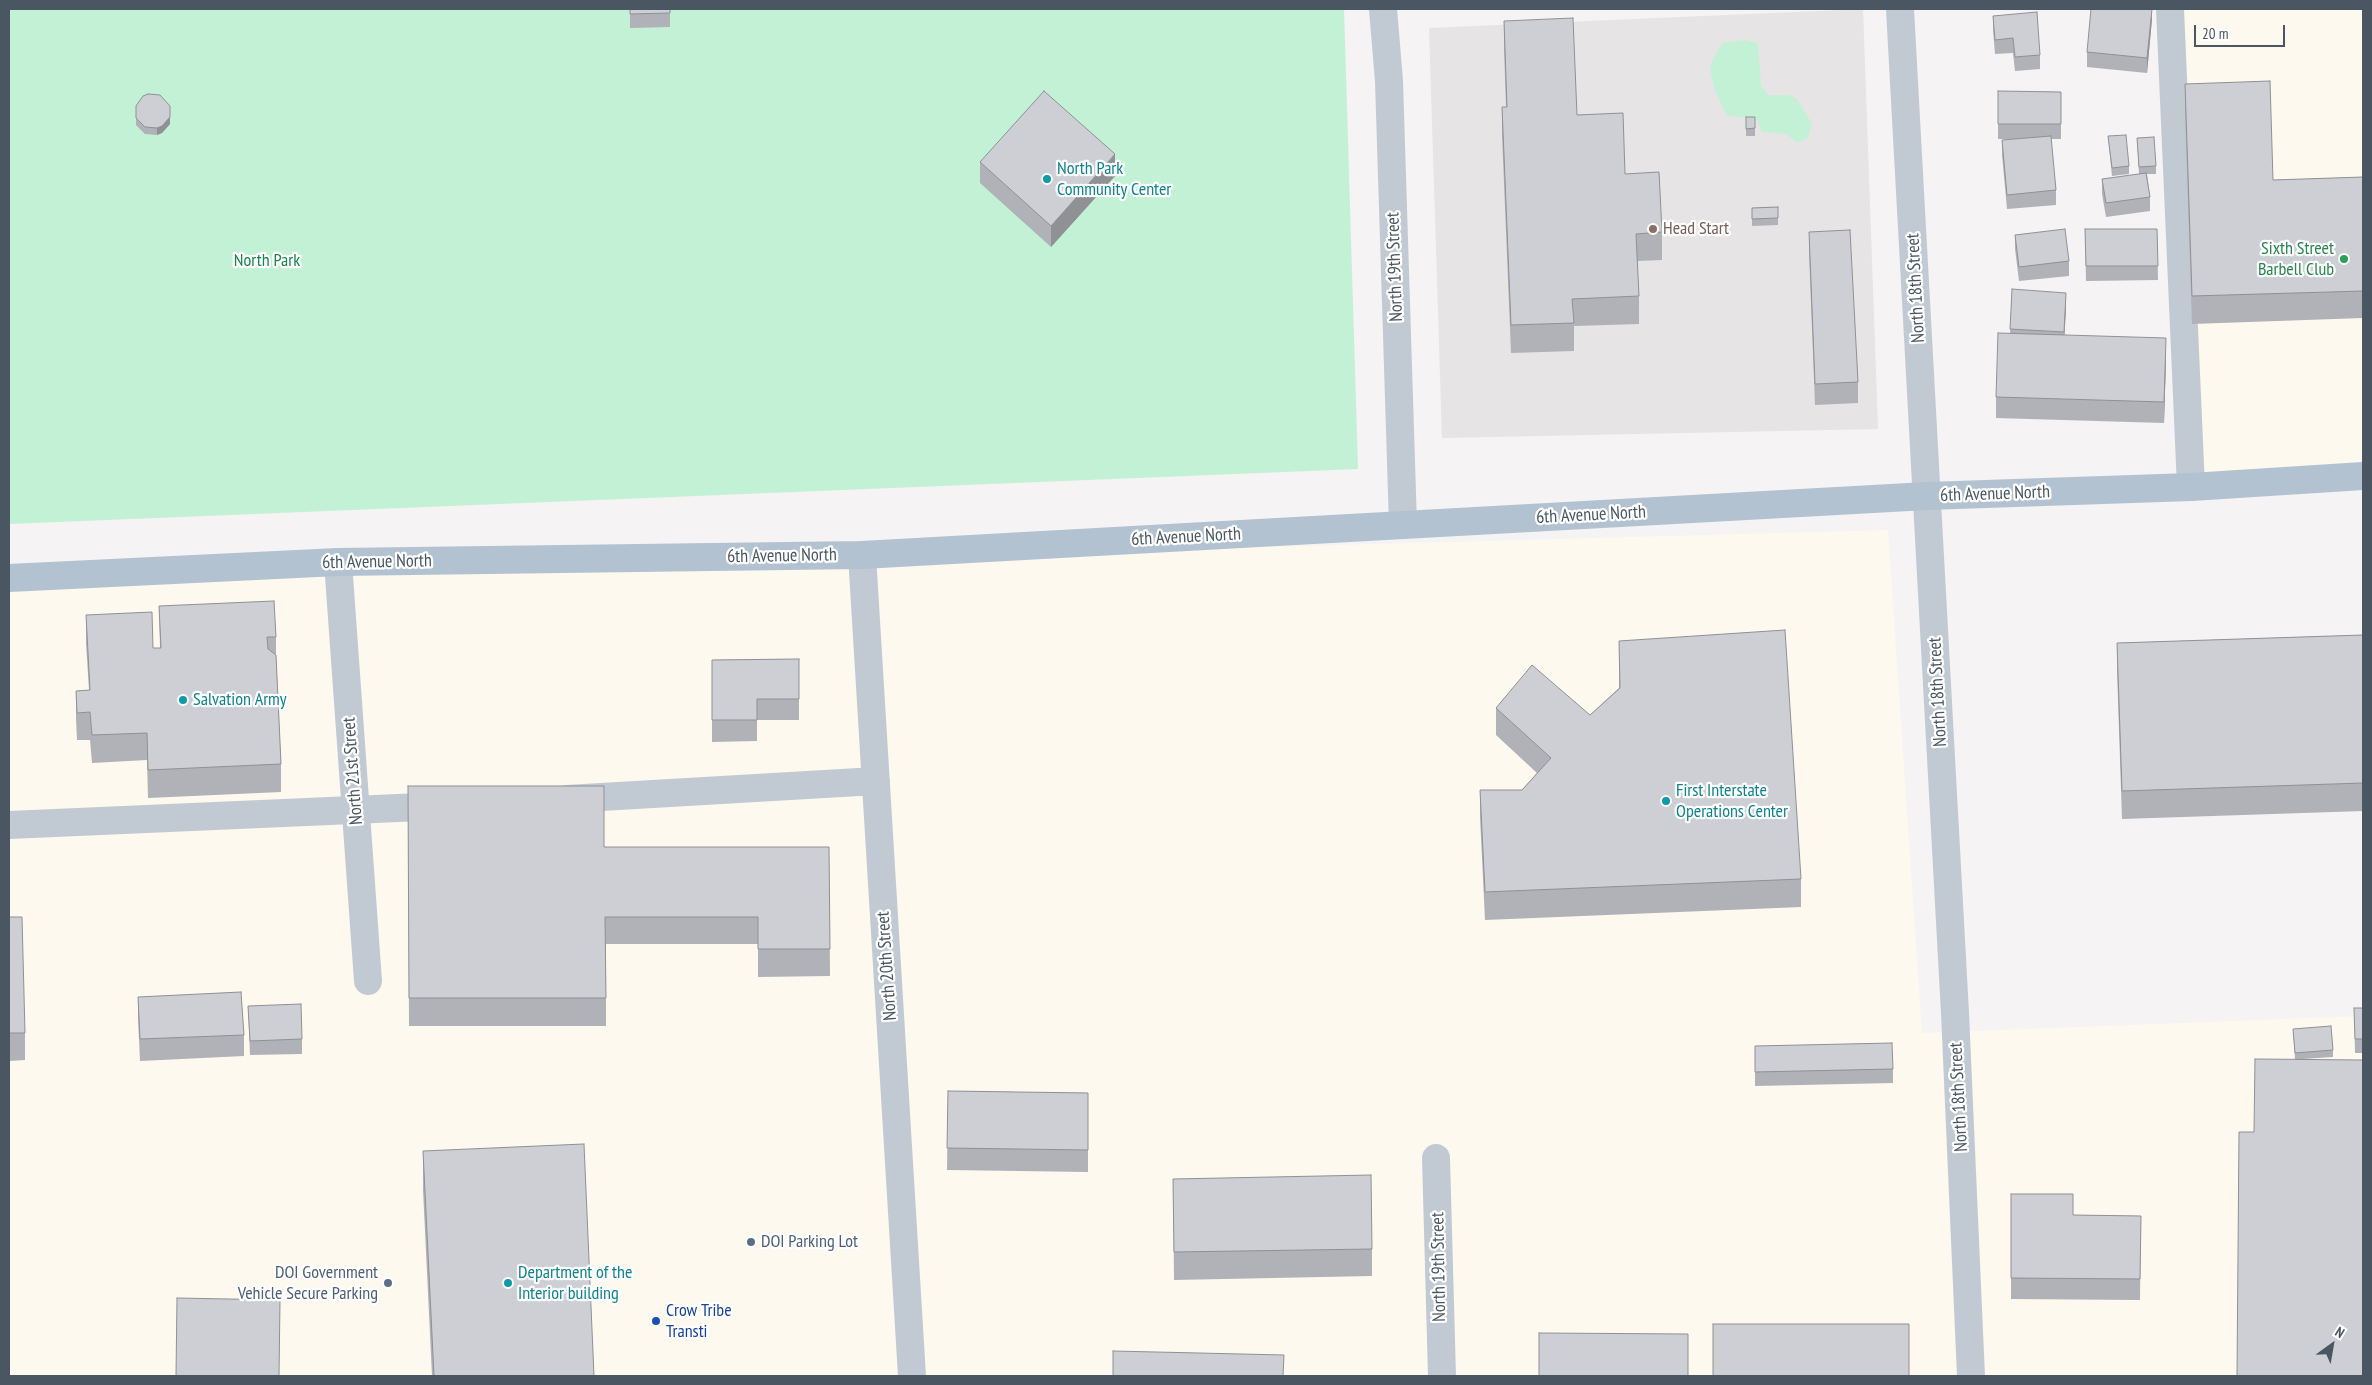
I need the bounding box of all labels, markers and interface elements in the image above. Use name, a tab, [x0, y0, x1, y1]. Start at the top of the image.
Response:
scale bar	[2197, 15, 2288, 47]
text: 20 m	[2202, 24, 2228, 43]
place label: North Park Community Center	[1057, 158, 1171, 200]
marker: North Park Community Center	[1041, 173, 1053, 185]
street label: North 19th Street	[1382, 212, 1408, 322]
place label: Head Start	[1663, 218, 1729, 240]
marker: Head Start	[1647, 223, 1659, 235]
street label: North 18th Street	[1902, 233, 1930, 343]
place label: Sixth Street Barbell Club	[2258, 238, 2334, 280]
park label: North Park	[234, 250, 300, 272]
marker: Sixth Street Barbell Club	[2338, 253, 2350, 265]
street label: 6th Avenue North	[1940, 481, 2050, 507]
street label: 6th Avenue North	[1536, 501, 1646, 529]
street label: 6th Avenue North	[1131, 523, 1241, 551]
street label: 6th Avenue North	[727, 544, 837, 568]
street label: 6th Avenue North	[322, 550, 432, 574]
street label: North 18th Street	[1924, 637, 1952, 747]
place label: Salvation Army	[193, 689, 287, 711]
marker: Salvation Army	[177, 694, 189, 706]
street label: North 21st Street	[338, 716, 368, 826]
place label: First Interstate Operations Center	[1676, 780, 1788, 822]
marker: First Interstate Operations Center	[1660, 795, 1672, 807]
street label: North 20th Street	[872, 911, 902, 1021]
street label: North 18th Street	[1945, 1042, 1973, 1152]
street label: North 19th Street	[1427, 1212, 1451, 1322]
place label: DOI Parking Lot	[761, 1231, 858, 1253]
marker: DOI Parking Lot	[745, 1236, 757, 1248]
place label: DOI Government Vehicle Secure Parking	[238, 1262, 378, 1304]
place label: Department of the Interior building	[518, 1262, 632, 1304]
marker: DOI Government Vehicle Secure Parking	[382, 1277, 394, 1289]
marker: Department of the Interior building	[502, 1277, 514, 1289]
place label: Crow Tribe Transti	[666, 1300, 732, 1342]
marker: Crow Tribe Transti	[650, 1315, 662, 1327]
north arrow	[2307, 1320, 2357, 1370]
text: N	[2332, 1323, 2348, 1342]

